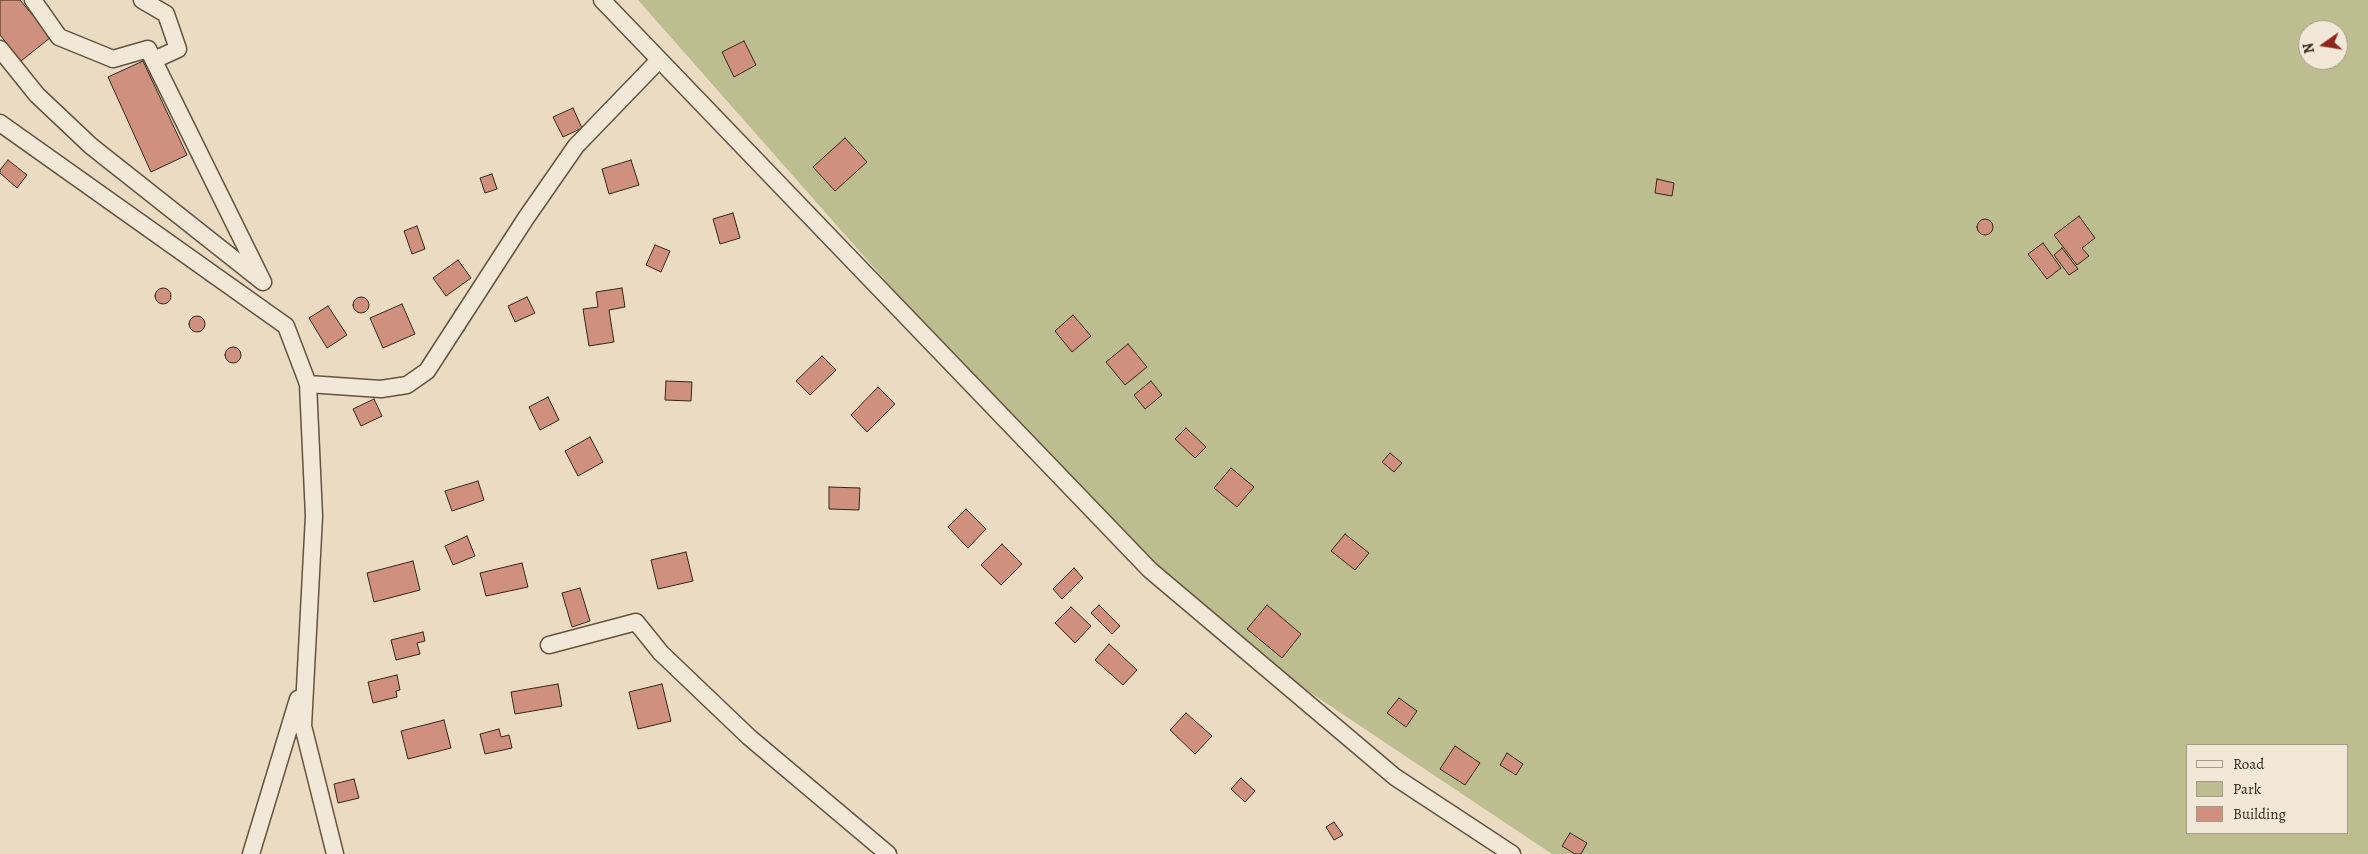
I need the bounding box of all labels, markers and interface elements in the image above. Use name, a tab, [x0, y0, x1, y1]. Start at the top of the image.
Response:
north arrow	[2298, 20, 2348, 70]
text: N	[2298, 41, 2319, 55]
legend	[2186, 744, 2348, 834]
text: Road	[2233, 754, 2264, 774]
text: Park	[2233, 779, 2261, 799]
text: Building	[2233, 804, 2286, 824]

